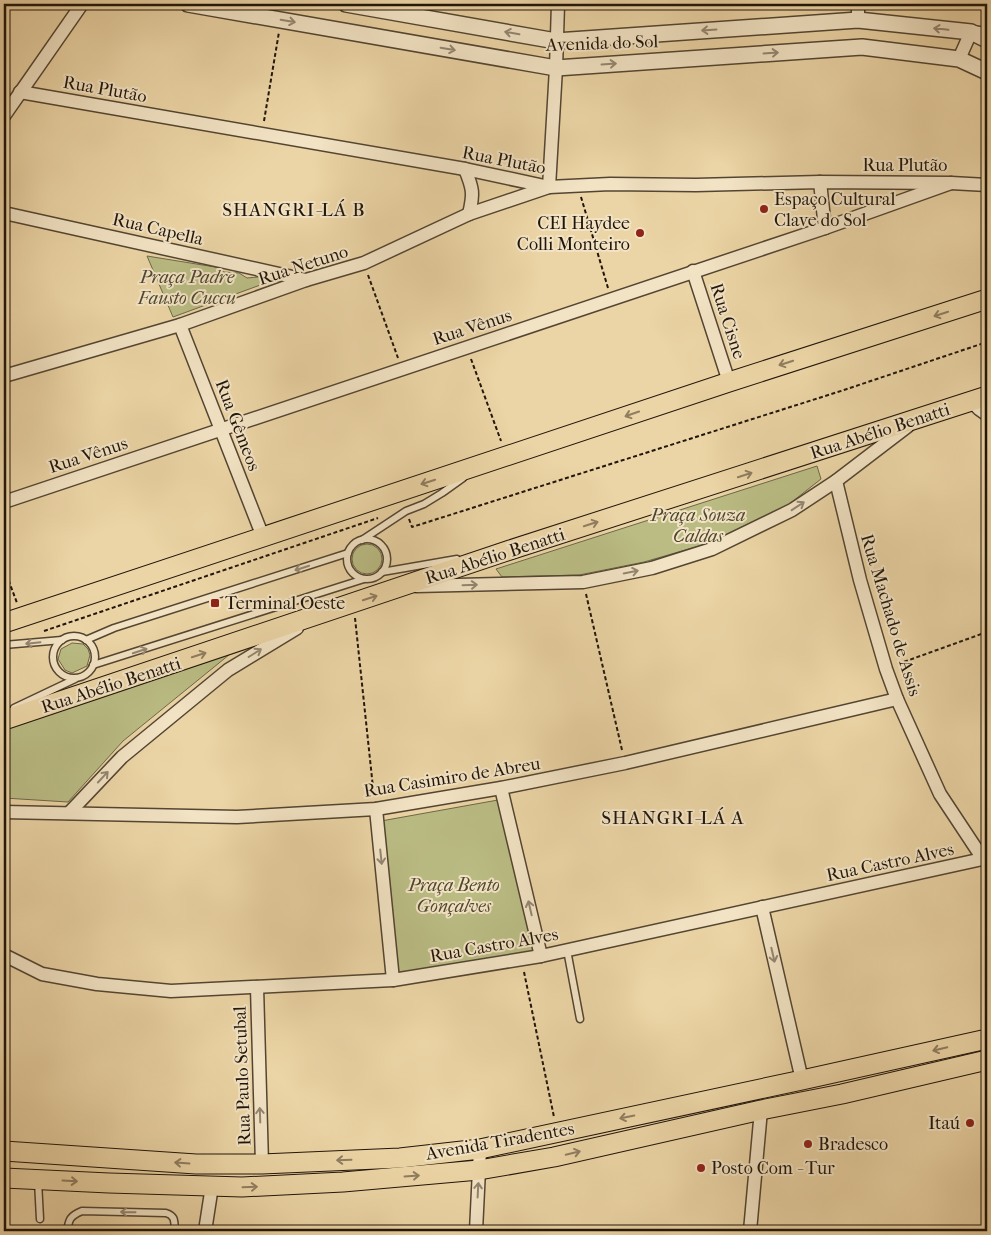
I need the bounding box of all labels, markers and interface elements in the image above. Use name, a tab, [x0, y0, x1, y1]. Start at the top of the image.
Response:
one-way arrow	[280, 17, 296, 27]
one-way arrow	[933, 24, 949, 34]
one-way arrow	[701, 26, 717, 35]
one-way arrow	[505, 28, 521, 38]
street label: Avenida do Sol	[544, 31, 659, 56]
one-way arrow	[440, 45, 456, 55]
one-way arrow	[763, 48, 779, 57]
one-way arrow	[601, 59, 617, 69]
street label: Rua Plutão	[61, 72, 149, 107]
street label: Rua Plutão	[460, 142, 548, 179]
street label: Rua Plutão	[863, 155, 947, 176]
place label: Espaço Cultural Clave do Sol	[774, 189, 895, 231]
district label: SHANGRI-LÁ B	[222, 199, 366, 221]
marker: Espaço Cultural Clave do Sol	[758, 203, 770, 215]
street label: Rua Capella	[110, 209, 206, 250]
place label: CEI Haydee Colli Monteiro	[517, 213, 630, 255]
marker: CEI Haydee Colli Monteiro	[634, 227, 646, 239]
street label: Rua Netuno	[255, 241, 351, 290]
park label: Praça Padre Fausto Cuccu	[137, 267, 236, 309]
street label: Rua Cisne	[705, 281, 750, 362]
street label: Rua Vênus	[430, 305, 515, 350]
one-way arrow	[933, 310, 949, 319]
one-way arrow	[778, 359, 794, 369]
street label: Rua Gêmeos	[210, 376, 265, 474]
street label: Rua Abélio Benatti	[808, 399, 953, 464]
one-way arrow	[624, 410, 640, 420]
street label: Rua Vênus	[46, 433, 131, 478]
one-way arrow	[737, 469, 753, 479]
one-way arrow	[420, 478, 436, 487]
one-way arrow	[790, 501, 804, 511]
park label: Praça Souza Caldas	[650, 505, 745, 547]
one-way arrow	[582, 519, 598, 529]
street label: Rua Abélio Benatti	[423, 524, 568, 589]
street label: Rua Machado de Assis	[856, 532, 925, 699]
one-way arrow	[295, 564, 310, 573]
one-way arrow	[623, 567, 639, 577]
one-way arrow	[462, 580, 478, 590]
place label: Terminal Oeste	[225, 593, 345, 614]
one-way arrow	[362, 593, 377, 602]
marker: Terminal Oeste	[209, 597, 221, 609]
one-way arrow	[25, 638, 41, 648]
one-way arrow	[132, 645, 148, 655]
one-way arrow	[248, 648, 262, 658]
one-way arrow	[191, 650, 207, 659]
street label: Rua Abélio Benatti	[39, 653, 184, 718]
street label: Rua Casimiro de Abreu	[362, 753, 542, 802]
one-way arrow	[97, 771, 109, 784]
district label: SHANGRI-LÁ A	[601, 807, 745, 829]
street label: Rua Castro Alves	[824, 839, 956, 886]
one-way arrow	[376, 849, 385, 865]
park label: Praça Bento Gonçalves	[407, 875, 500, 917]
one-way arrow	[525, 901, 534, 917]
street label: Rua Castro Alves	[428, 924, 560, 967]
one-way arrow	[769, 946, 778, 962]
street label: Rua Paulo Setubal	[230, 1006, 255, 1146]
one-way arrow	[932, 1045, 948, 1054]
one-way arrow	[256, 1107, 265, 1123]
one-way arrow	[619, 1113, 635, 1123]
place label: Itaú	[928, 1113, 960, 1134]
marker: Itaú	[964, 1117, 976, 1129]
street label: Avenida Tiradentes	[423, 1118, 576, 1165]
place label: Bradesco	[818, 1134, 888, 1155]
marker: Bradesco	[802, 1138, 814, 1150]
one-way arrow	[564, 1148, 580, 1157]
one-way arrow	[337, 1156, 353, 1165]
one-way arrow	[174, 1158, 190, 1167]
place label: Posto Com - Tur	[711, 1158, 835, 1179]
marker: Posto Com - Tur	[695, 1162, 707, 1174]
one-way arrow	[404, 1171, 420, 1181]
one-way arrow	[62, 1177, 78, 1186]
one-way arrow	[242, 1182, 258, 1191]
one-way arrow	[473, 1182, 482, 1198]
one-way arrow	[120, 1207, 136, 1217]

